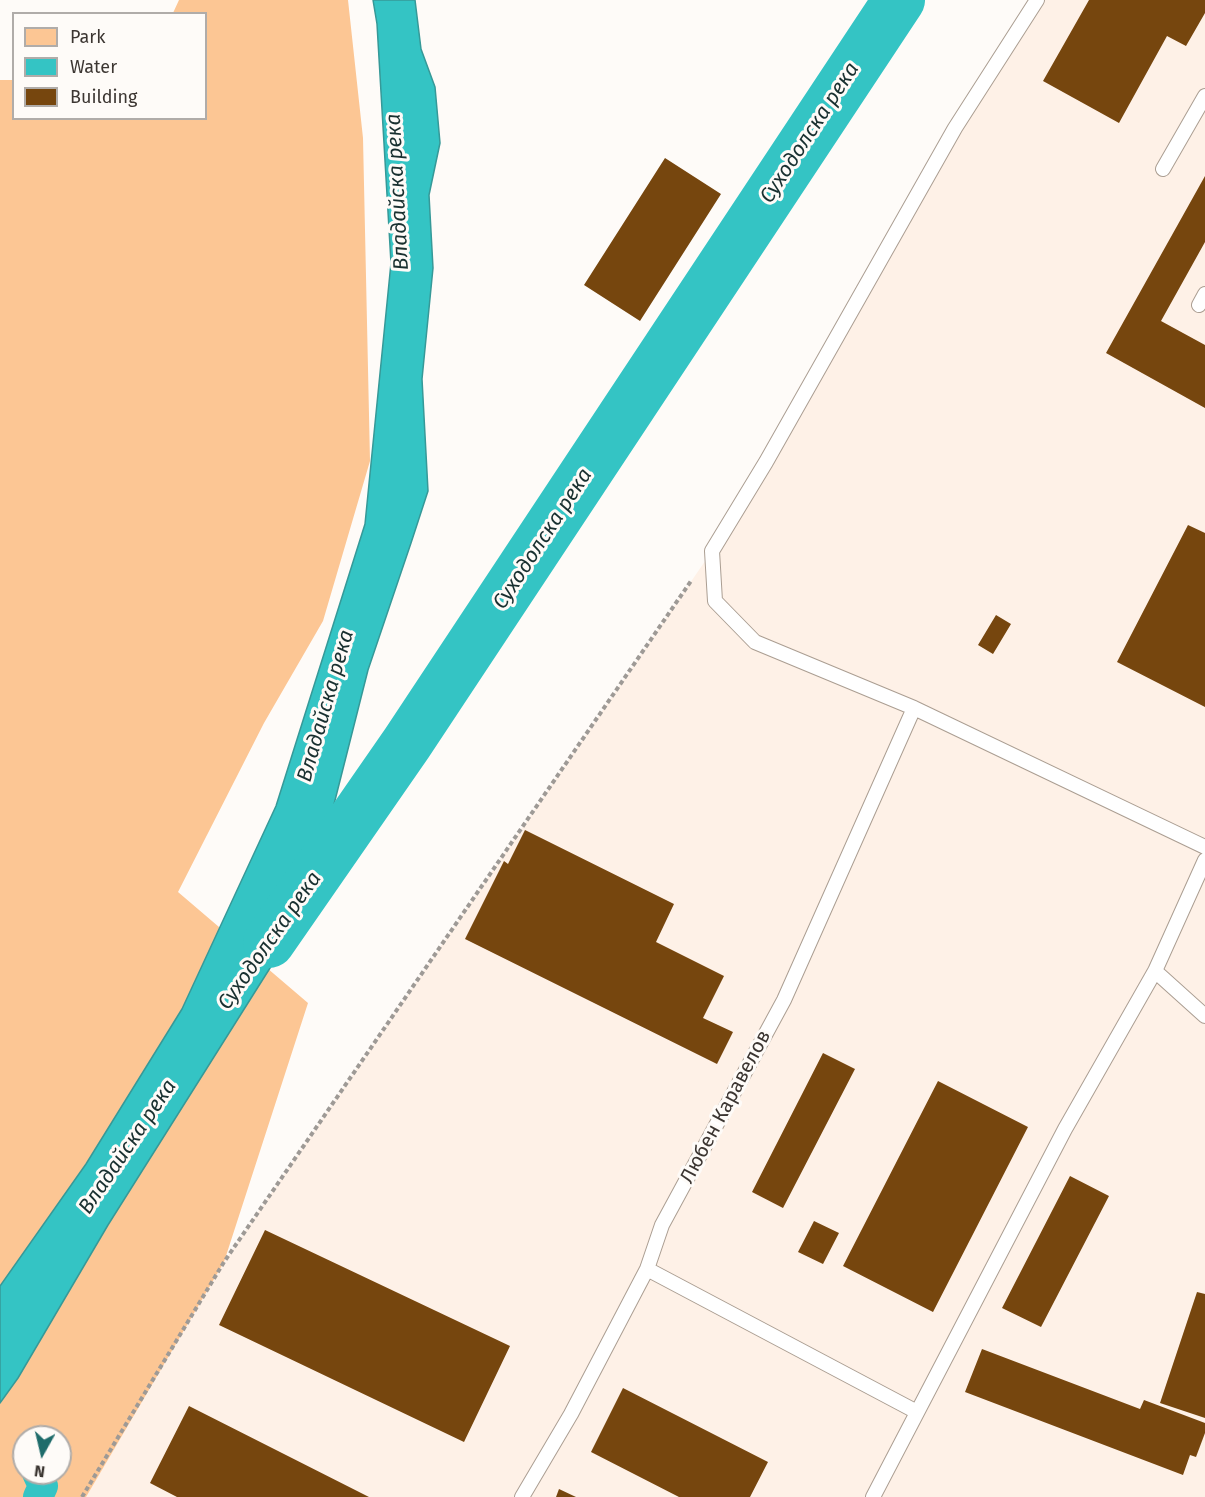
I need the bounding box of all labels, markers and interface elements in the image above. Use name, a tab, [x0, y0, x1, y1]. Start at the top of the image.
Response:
legend	[12, 12, 207, 120]
text: Park	[70, 26, 105, 48]
text: Water	[70, 56, 117, 78]
water label: Суходолска река	[755, 58, 865, 208]
text: Building	[70, 86, 137, 108]
water label: Владайска река	[381, 113, 415, 271]
water label: Суходолска река	[488, 464, 598, 614]
water label: Владайска река	[292, 627, 360, 785]
water label: Суходолска река	[213, 867, 327, 1015]
street label: Любен Каравелов	[676, 1026, 776, 1188]
water label: Владайска река	[74, 1075, 182, 1219]
north arrow	[12, 1425, 72, 1485]
text: N	[33, 1461, 46, 1481]

